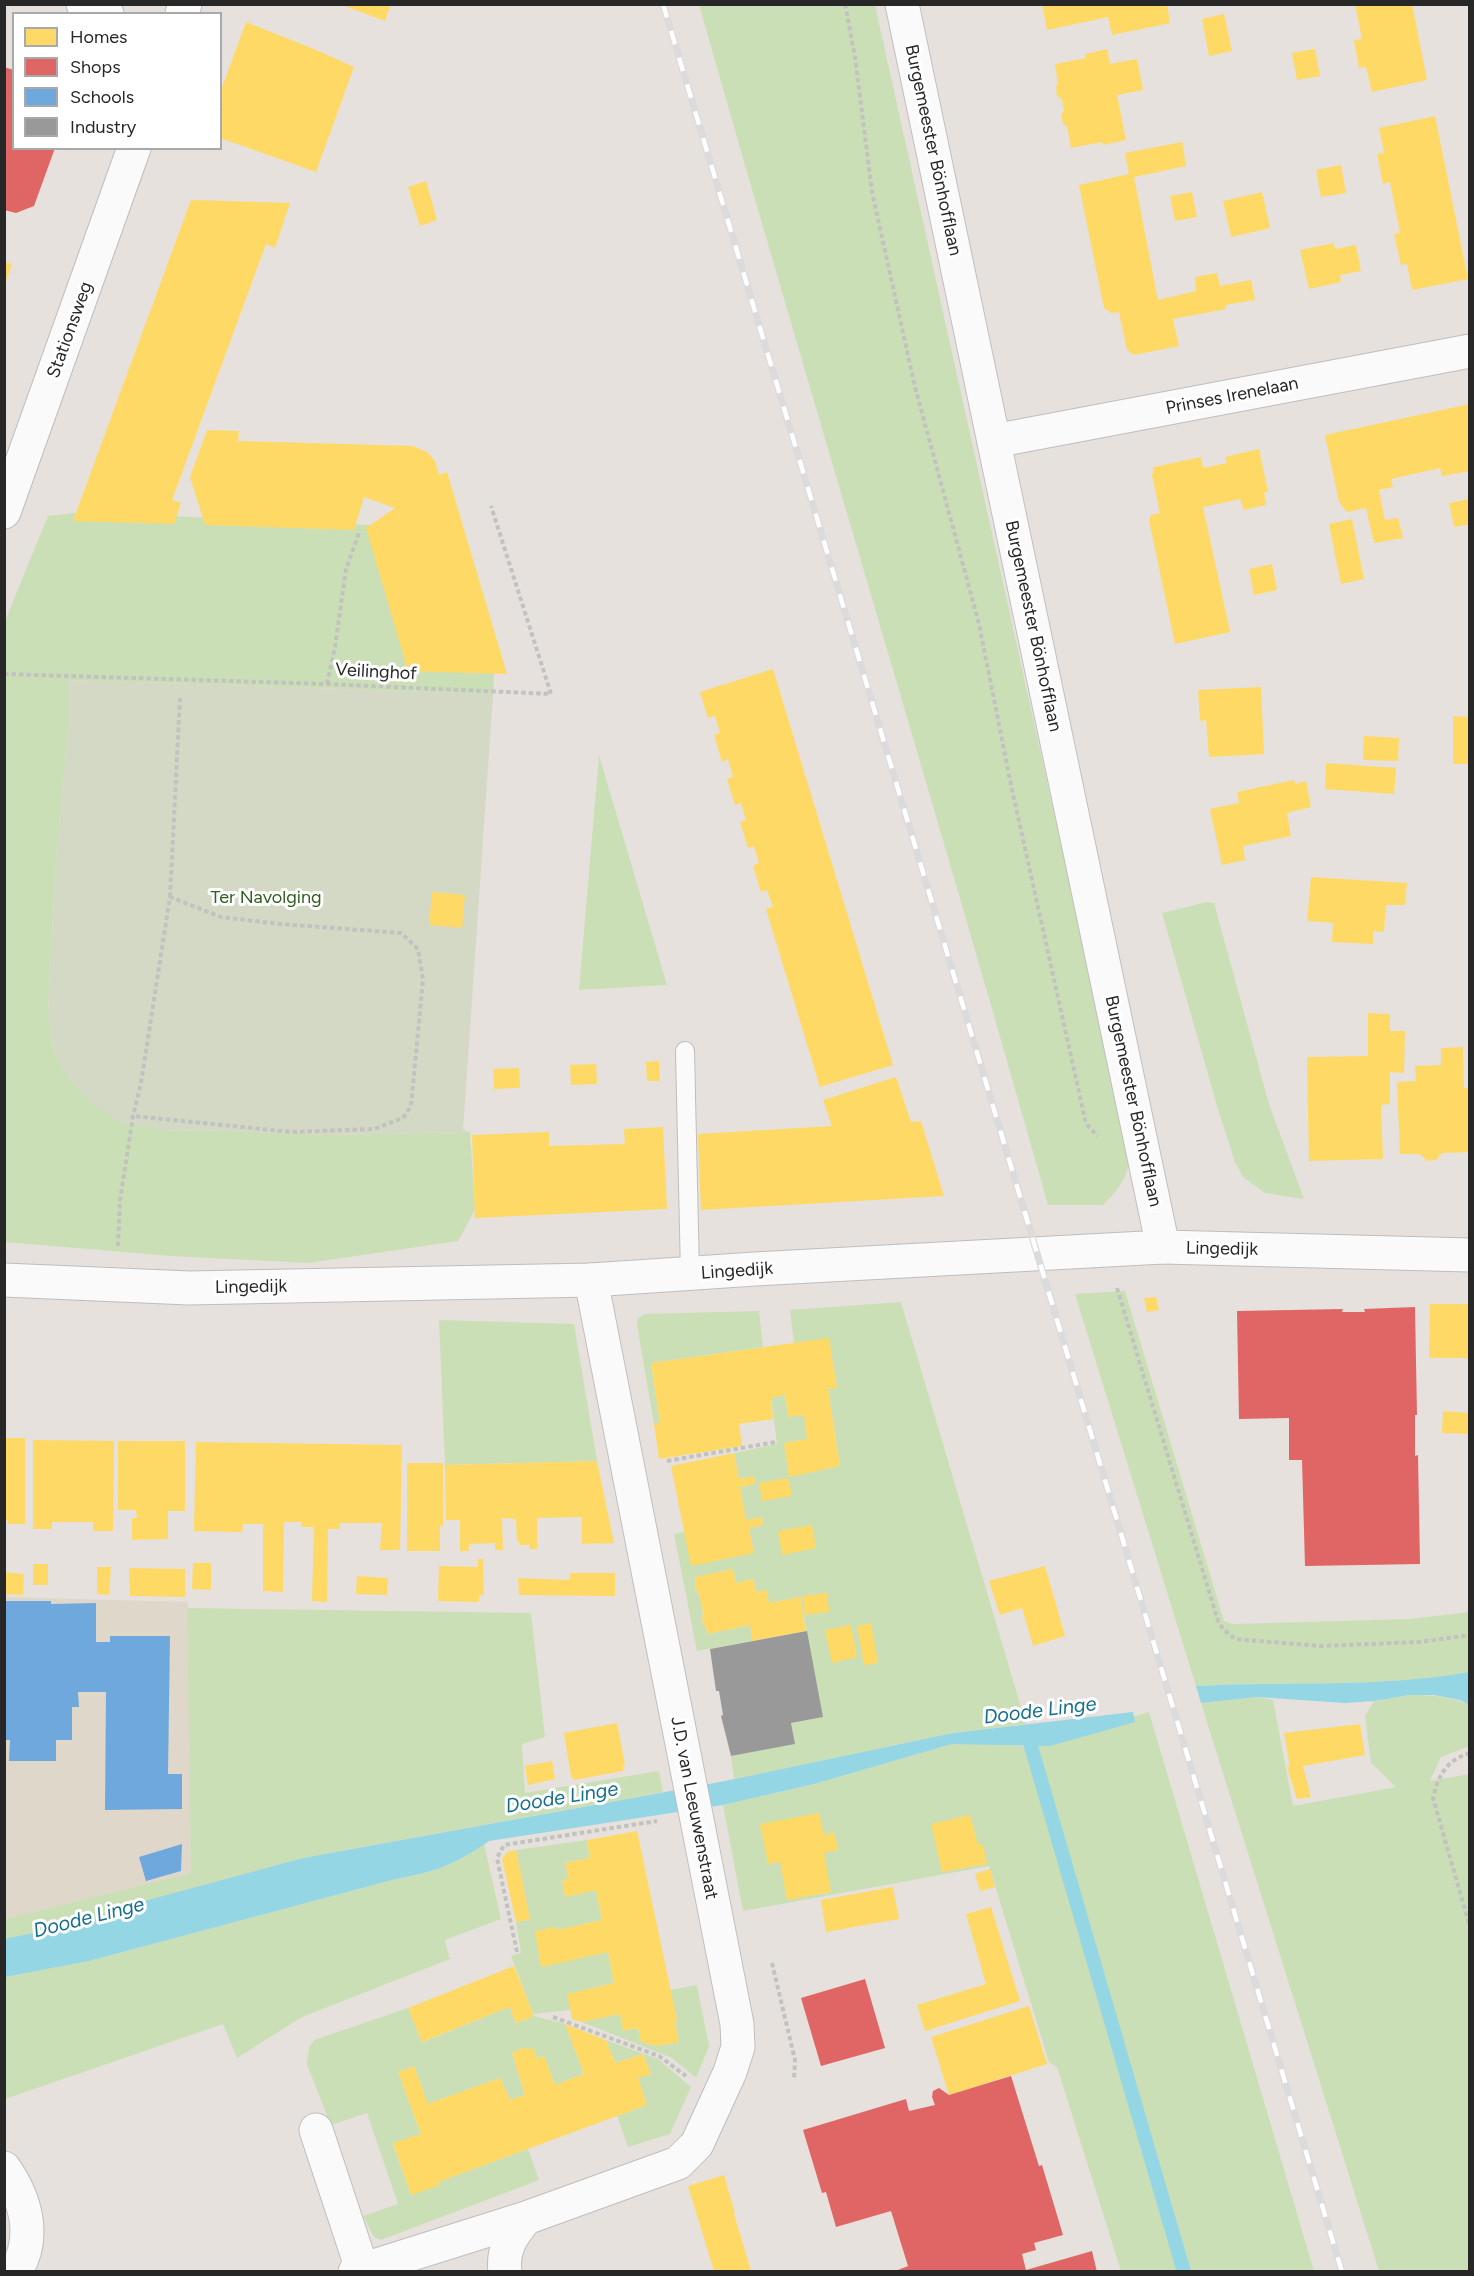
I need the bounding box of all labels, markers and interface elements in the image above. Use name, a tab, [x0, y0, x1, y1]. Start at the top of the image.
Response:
legend	[12, 12, 222, 150]
text: Homes	[70, 26, 128, 48]
street label: Burgemeester Bönhofflaan	[900, 42, 966, 258]
text: Shops	[70, 56, 121, 78]
text: Schools	[70, 86, 134, 108]
text: Industry	[70, 116, 136, 138]
street label: Stationsweg	[43, 279, 97, 381]
street label: Prinses Irenelaan	[1164, 373, 1300, 419]
street label: Burgemeester Bönhofflaan	[1000, 518, 1066, 734]
street label: Veilinghof	[335, 659, 417, 685]
park label: Ter Navolging	[210, 887, 322, 909]
street label: Burgemeester Bönhofflaan	[1100, 993, 1166, 1209]
street label: Lingedijk	[1186, 1238, 1258, 1260]
street label: Lingedijk	[700, 1258, 774, 1284]
street label: Lingedijk	[215, 1276, 287, 1298]
water label: Doode Linge	[982, 1692, 1098, 1730]
street label: J.D. van Leeuwenstraat	[666, 1715, 722, 1901]
water label: Doode Linge	[504, 1777, 620, 1819]
water label: Doode Linge	[31, 1893, 147, 1943]

